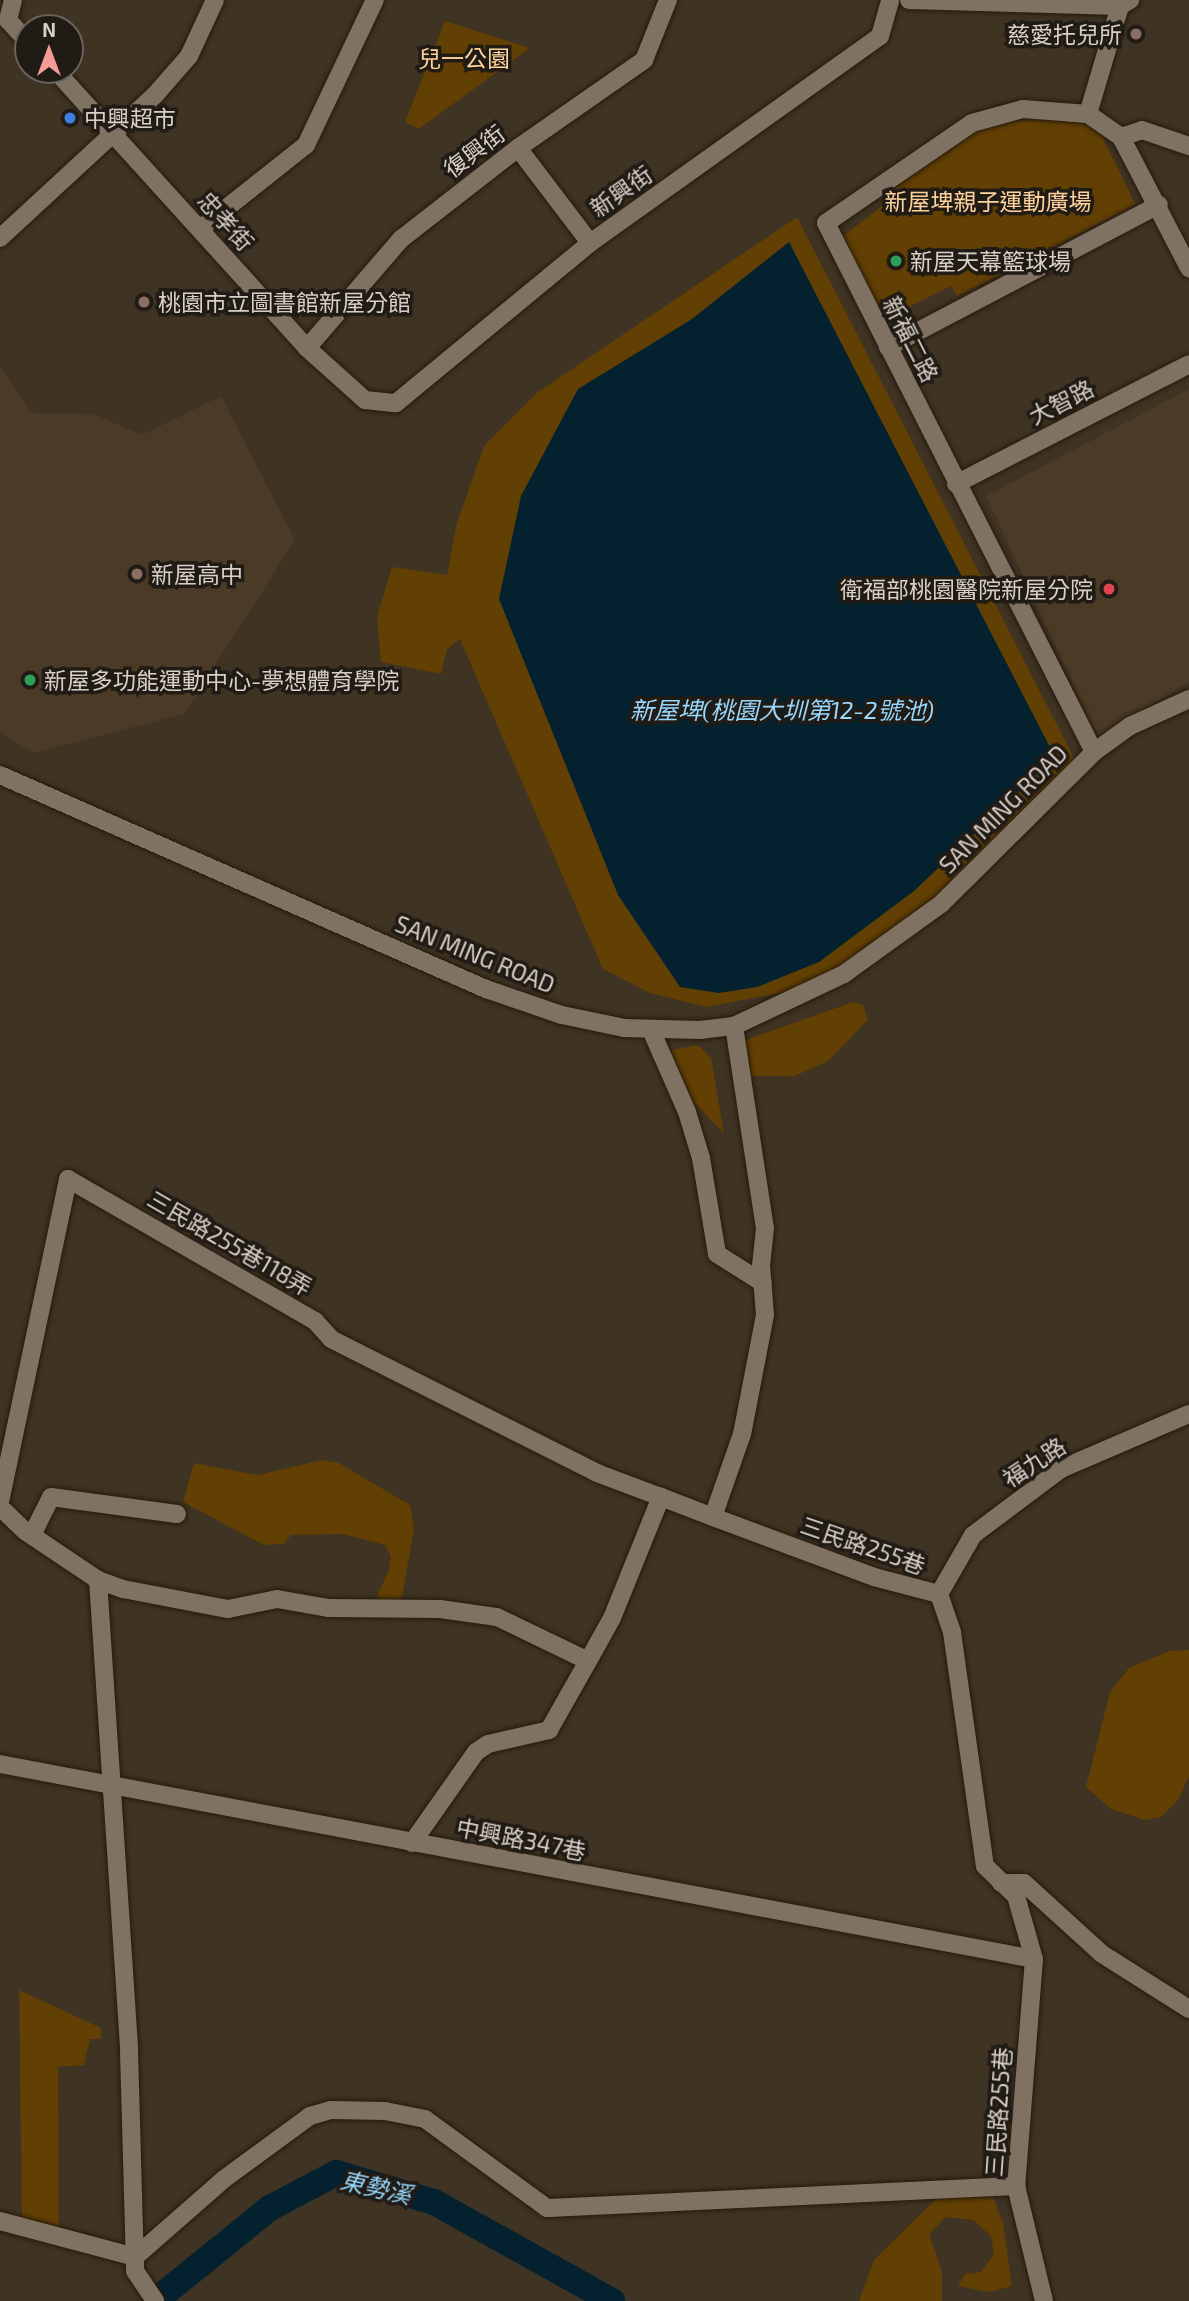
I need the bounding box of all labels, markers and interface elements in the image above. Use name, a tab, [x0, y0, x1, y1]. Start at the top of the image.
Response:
north arrow	[14, 14, 84, 84]
text: N	[42, 18, 56, 41]
place label: 慈愛托兒所	[1007, 20, 1122, 48]
marker: 慈愛托兒所	[1128, 26, 1144, 42]
park label: 兒一公園	[418, 44, 510, 72]
place label: 中興超市	[84, 104, 176, 132]
marker: 中興超市	[62, 110, 78, 126]
street label: 復興街	[438, 119, 510, 183]
street label: 新興街	[585, 160, 657, 222]
street label: 忠孝街	[193, 186, 259, 256]
park label: 新屋埤親子運動廣場	[885, 187, 1091, 215]
place label: 新屋天幕籃球場	[910, 247, 1071, 275]
marker: 新屋天幕籃球場	[888, 253, 904, 269]
place label: 桃園市立圖書館新屋分館	[158, 288, 411, 316]
street label: 新福二路	[878, 292, 944, 386]
marker: 桃園市立圖書館新屋分館	[136, 294, 152, 310]
street label: 大智路	[1024, 374, 1098, 430]
place label: 新屋高中	[151, 560, 243, 588]
marker: 新屋高中	[129, 566, 145, 582]
place label: 衛福部桃園醫院新屋分院	[840, 575, 1093, 603]
marker: 衛福部桃園醫院新屋分院	[1099, 579, 1119, 599]
place label: 新屋多功能運動中心-夢想體育學院	[44, 666, 399, 694]
marker: 新屋多功能運動中心-夢想體育學院	[22, 672, 38, 688]
water label: 新屋埤(桃園大圳第12-2號池)	[630, 696, 934, 724]
street label: SAN MING ROAD	[933, 739, 1073, 879]
street label: SAN MING ROAD	[391, 909, 559, 999]
street label: 三民路255巷118弄	[143, 1185, 317, 1301]
street label: 福九路	[998, 1432, 1070, 1492]
street label: 三民路255巷	[797, 1511, 929, 1579]
street label: 中興路347巷	[454, 1813, 588, 1865]
street label: 三民路255巷	[980, 2046, 1016, 2178]
water label: 東勢溪	[338, 2165, 414, 2209]

